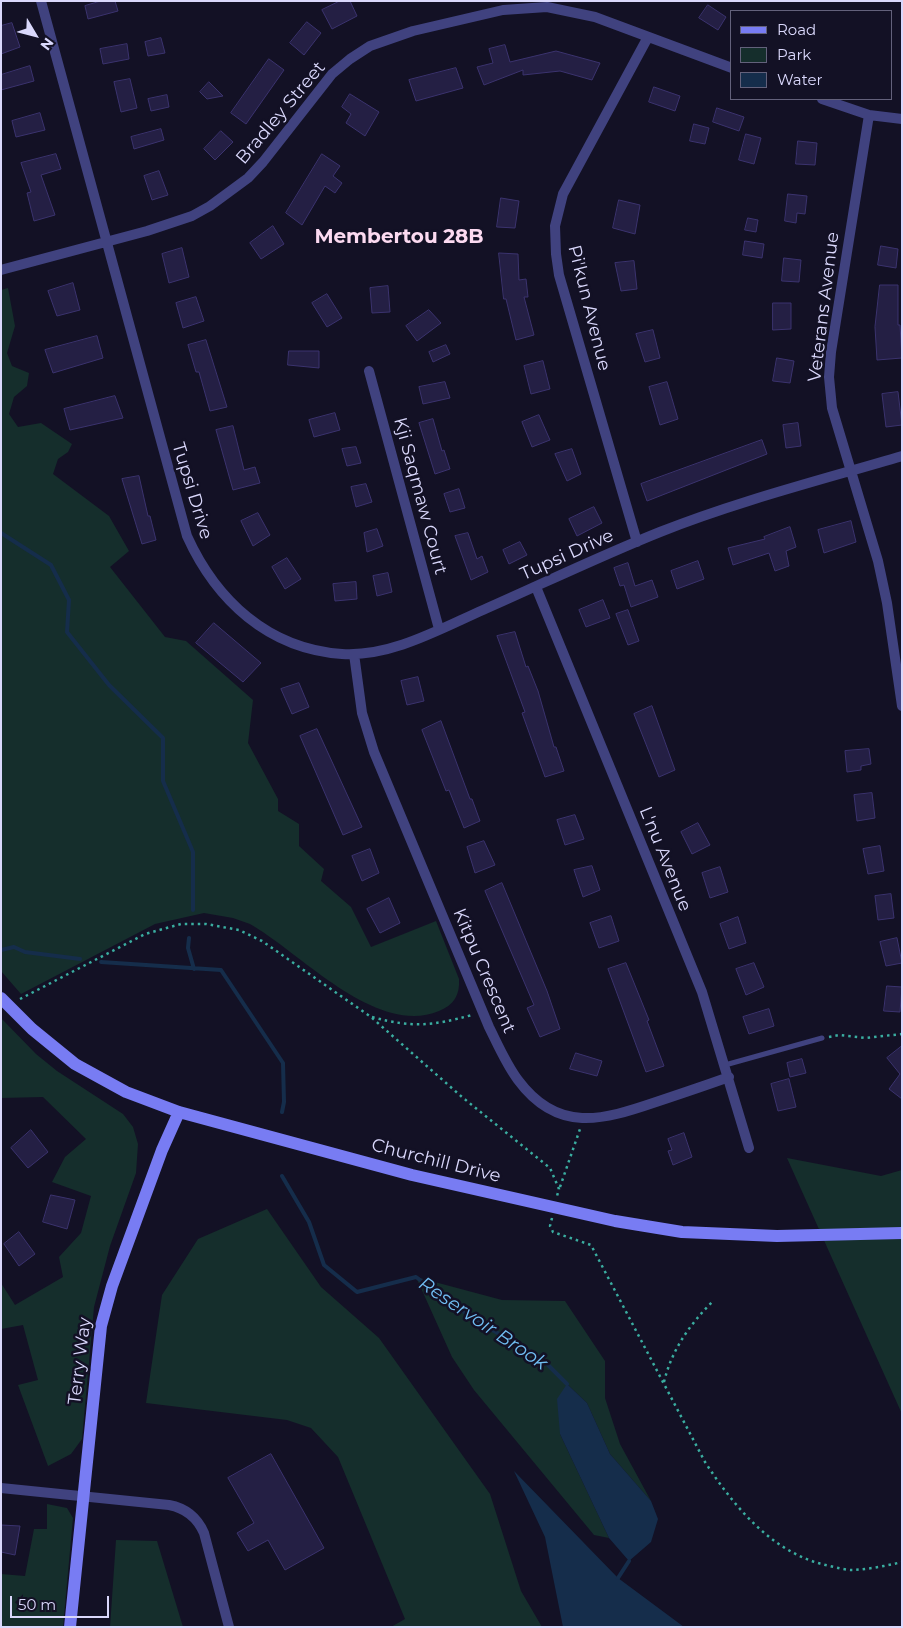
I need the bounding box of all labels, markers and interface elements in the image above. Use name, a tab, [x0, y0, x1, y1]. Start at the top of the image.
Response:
north arrow	[10, 10, 60, 60]
legend	[730, 10, 893, 100]
text: Road	[777, 20, 816, 39]
text: N	[36, 34, 58, 54]
text: Park	[777, 45, 811, 64]
street label: Bradley Street	[232, 57, 330, 169]
text: Water	[777, 70, 823, 89]
district label: Membertou 28B	[314, 225, 484, 249]
street label: Veterans Avenue	[804, 231, 844, 383]
street label: Pi'kun Avenue	[563, 243, 615, 373]
street label: Kji Saqmaw Court	[389, 415, 451, 577]
street label: Tupsi Drive	[167, 440, 217, 542]
street label: Tupsi Drive	[517, 525, 617, 585]
street label: L'nu Avenue	[634, 803, 696, 915]
street label: Kitpu Crescent	[448, 905, 520, 1037]
street label: Churchill Drive	[369, 1134, 503, 1188]
water label: Reservoir Brook	[414, 1273, 552, 1375]
street label: Terry Way	[64, 1316, 96, 1406]
scale bar	[12, 1586, 111, 1618]
text: 50 m	[18, 1595, 56, 1614]

